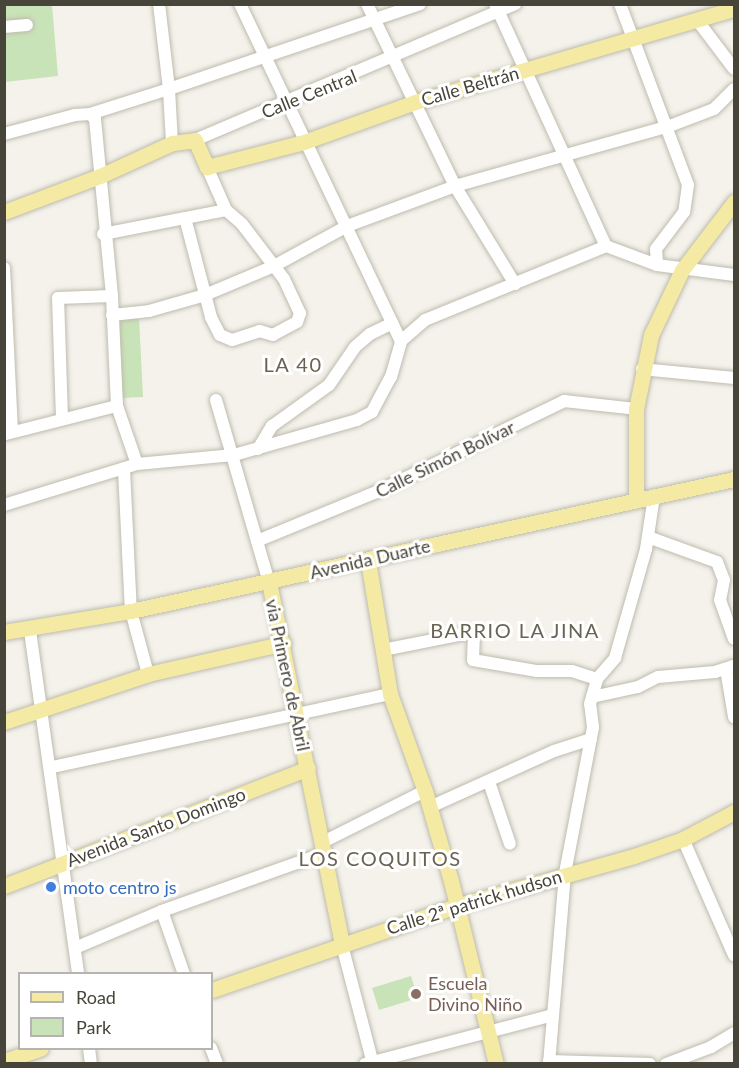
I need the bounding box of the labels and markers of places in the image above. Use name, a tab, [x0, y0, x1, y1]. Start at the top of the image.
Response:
place label: moto centro js	[63, 876, 176, 898]
marker: moto centro js	[44, 880, 58, 894]
place label: Escuela Divino Niño	[428, 973, 522, 1016]
marker: Escuela Divino Niño	[409, 987, 423, 1001]

